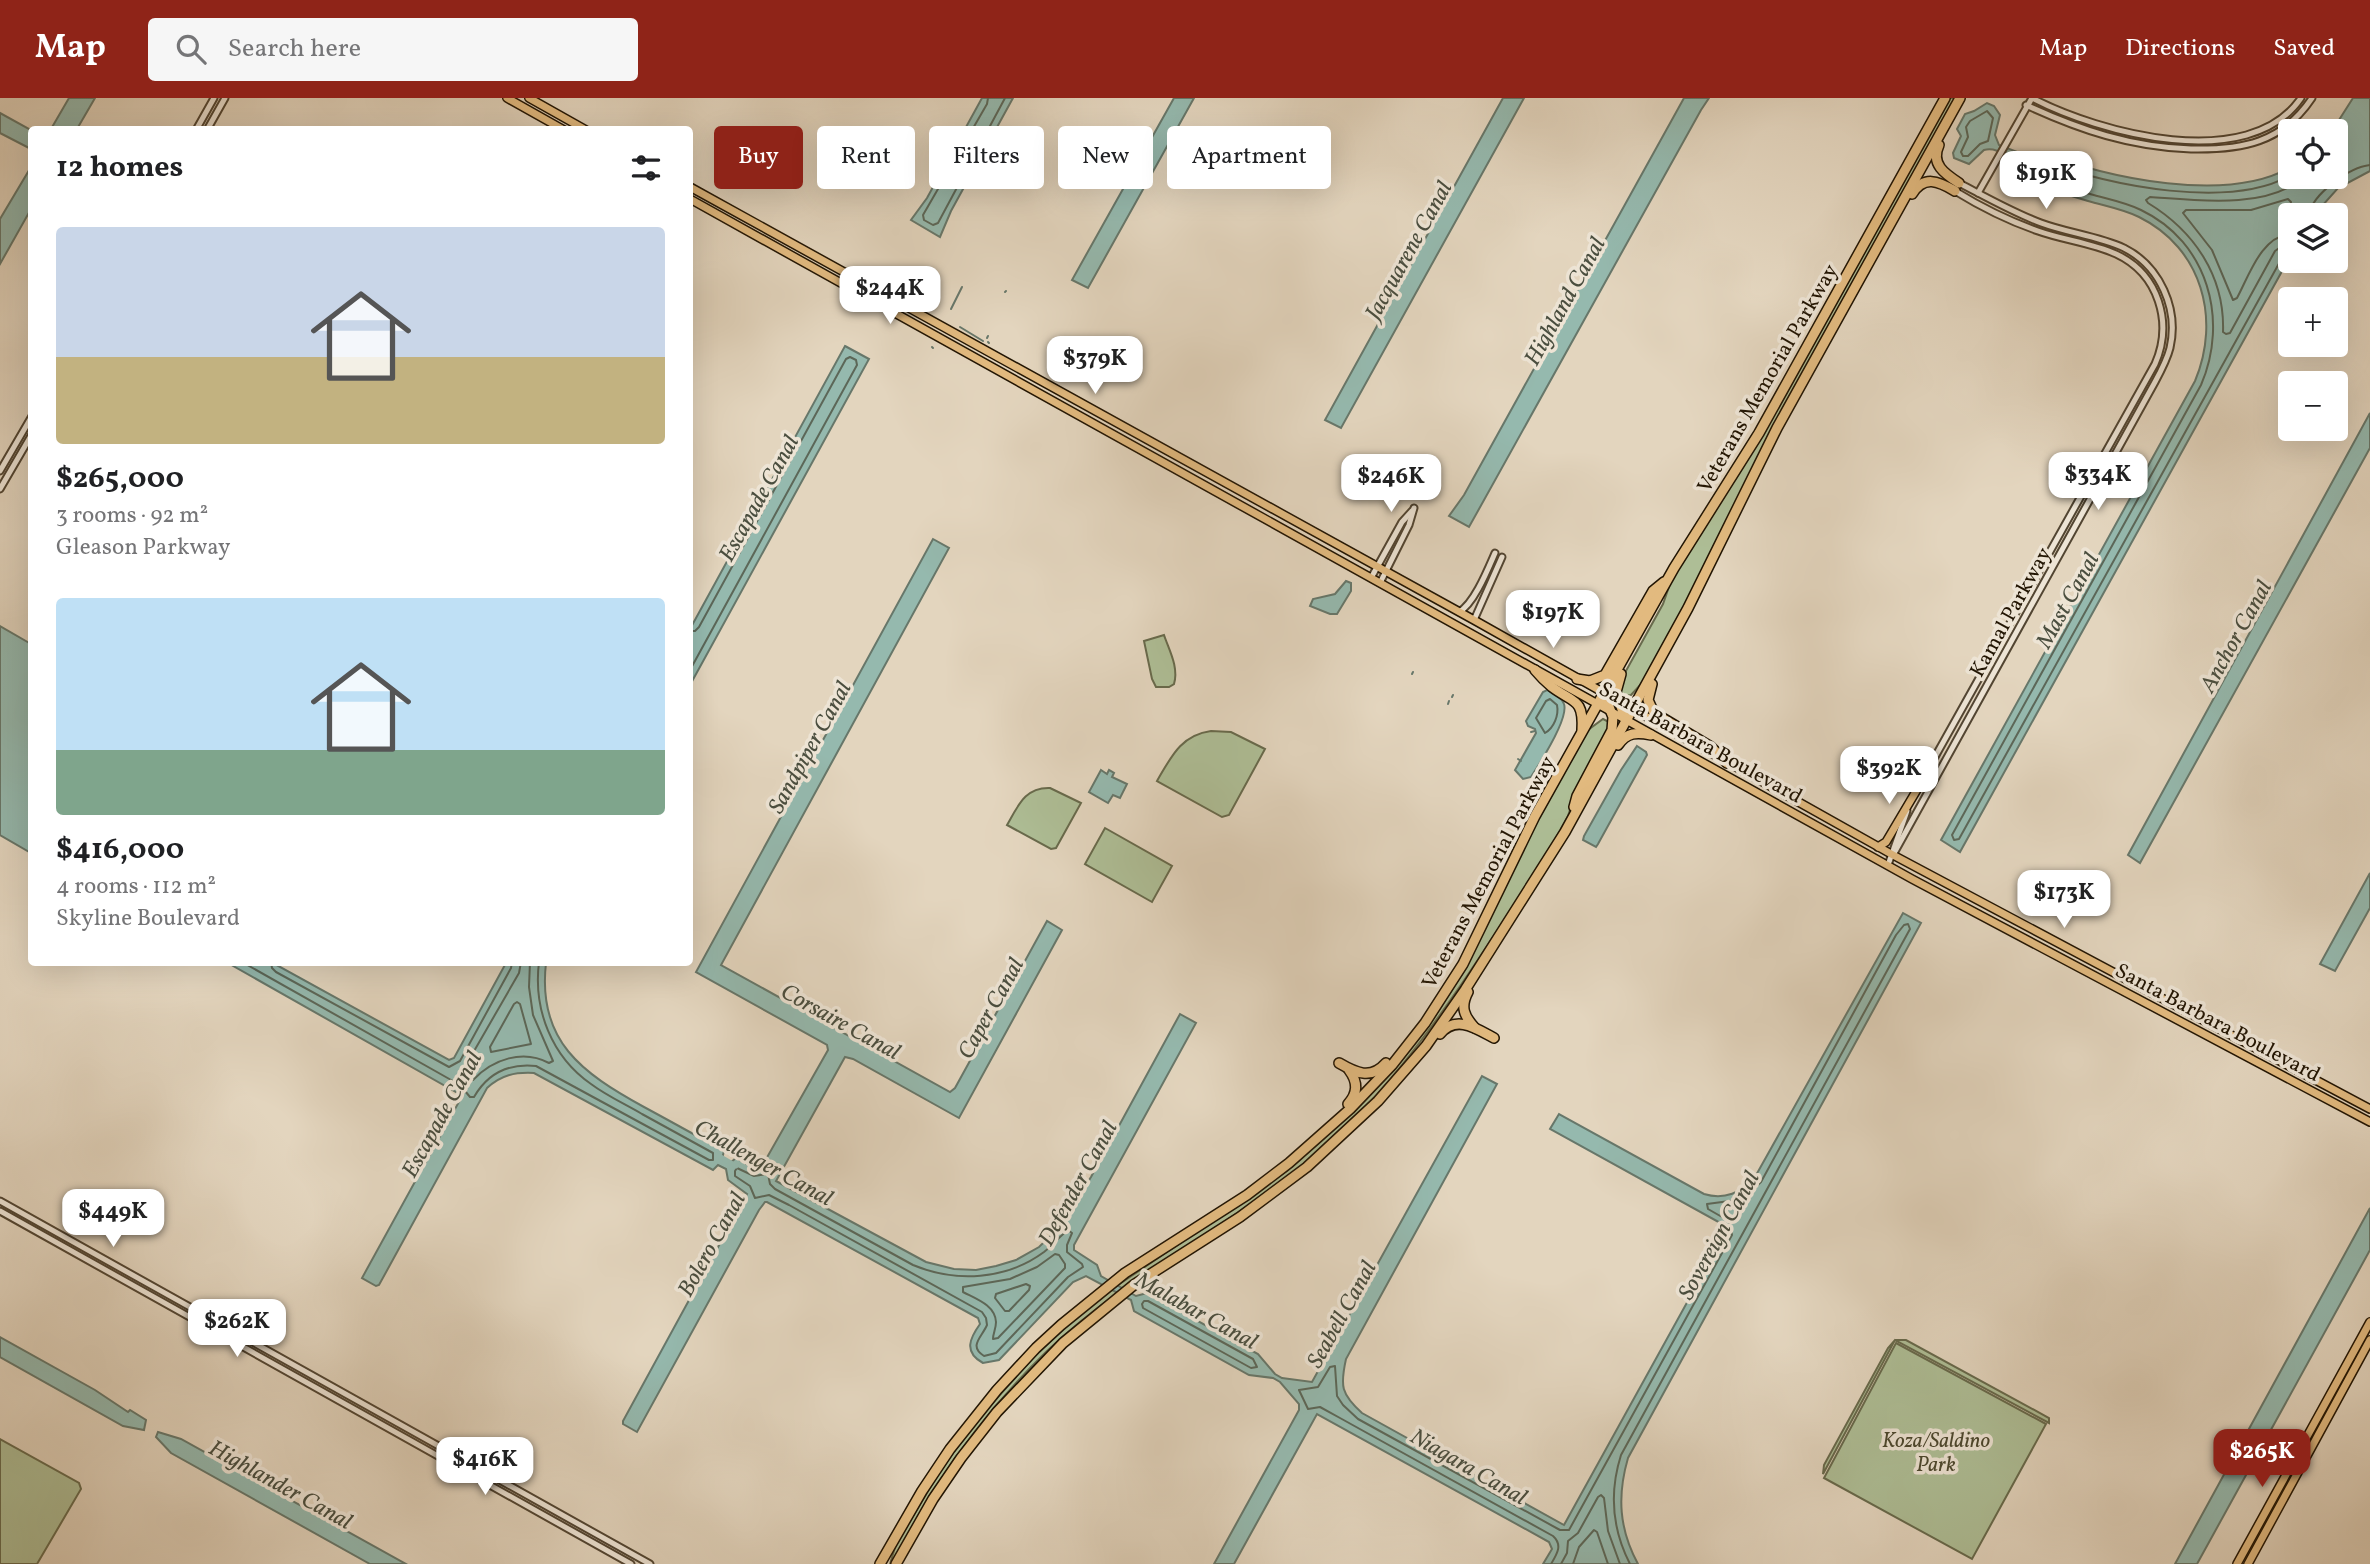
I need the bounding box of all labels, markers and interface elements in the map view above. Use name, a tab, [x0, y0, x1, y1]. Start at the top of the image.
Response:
search box	[148, 18, 638, 81]
text: Map	[35, 26, 106, 72]
icon: search	[172, 30, 210, 68]
text: Search here	[228, 31, 361, 67]
text: Map	[2039, 32, 2087, 66]
text: Directions	[2125, 32, 2235, 66]
text: Saved	[2273, 32, 2335, 66]
map controls	[2278, 119, 2348, 441]
button: locate	[2278, 119, 2348, 189]
chip: Buy	[714, 126, 803, 189]
chip: Rent	[817, 126, 915, 189]
chip: Filters	[929, 126, 1044, 189]
chip: New	[1058, 126, 1153, 189]
chip: Apartment	[1167, 126, 1331, 189]
text: 12 homes	[56, 147, 183, 189]
icon: filters	[627, 149, 665, 187]
pin: $191K	[1997, 152, 2095, 211]
text: $191K	[2016, 158, 2076, 190]
water label: Jacquarene Canal	[1357, 176, 1461, 328]
button: layers	[2278, 203, 2348, 273]
water label: Highland Canal	[1517, 232, 1614, 372]
street label: Veterans Memorial Parkway	[1691, 258, 1846, 498]
pin: $244K	[841, 266, 939, 326]
icon: home	[298, 273, 424, 399]
text: $244K	[856, 273, 925, 305]
button: +	[2278, 287, 2348, 357]
pin: $379K	[1046, 336, 1144, 396]
text: $379K	[1063, 343, 1127, 375]
button: −	[2278, 371, 2348, 441]
water label: Escapade Canal	[712, 430, 808, 568]
pin: $334K	[2049, 452, 2147, 512]
pin: $246K	[1342, 454, 1440, 514]
text: $265,000	[56, 458, 184, 500]
text: $334K	[2065, 459, 2131, 491]
text: $246K	[1357, 461, 1425, 493]
text: 3 rooms · 92 m²	[56, 500, 208, 532]
text: Gleason Parkway	[56, 532, 230, 564]
street label: Kamal Parkway	[1964, 542, 2059, 683]
water label: Mast Canal	[2029, 547, 2108, 655]
water label: Anchor Canal	[2192, 575, 2281, 700]
pin: $197K	[1504, 590, 1602, 650]
text: $197K	[1522, 597, 1584, 629]
icon: home	[298, 644, 424, 770]
street label: Santa Barbara Boulevard	[1593, 675, 1807, 811]
water label: Sandpiper Canal	[761, 676, 860, 820]
pin: $392K	[1840, 746, 1938, 806]
street label: Veterans Memorial Parkway	[1416, 751, 1563, 994]
text: $392K	[1856, 753, 1922, 785]
text: $416,000	[56, 829, 184, 871]
pin: $173K	[2015, 870, 2113, 930]
text: 4 rooms · 112 m²	[56, 871, 216, 903]
text: $173K	[2033, 877, 2095, 909]
text: Skyline Boulevard	[56, 903, 240, 935]
water label: Caper Canal	[951, 952, 1033, 1065]
street label: Santa Barbara Boulevard	[2110, 957, 2325, 1090]
water label: Corsaire Canal	[774, 977, 906, 1069]
water label: Escapade Canal	[395, 1046, 491, 1184]
water label: Challenger Canal	[688, 1112, 838, 1215]
water label: Defender Canal	[1031, 1115, 1126, 1252]
water label: Sovereign Canal	[1671, 1166, 1768, 1306]
water label: Bolero Canal	[671, 1187, 755, 1303]
pin: $449K	[64, 1190, 162, 1249]
text: $449K	[78, 1196, 148, 1228]
water label: Seabell Canal	[1300, 1255, 1385, 1374]
water label: Malabar Canal	[1128, 1264, 1263, 1359]
pin: $262K	[188, 1300, 286, 1359]
text: $262K	[204, 1306, 270, 1338]
water label: Niagara Canal	[1404, 1421, 1533, 1514]
park label: Koza/Saldino Park	[1882, 1427, 1991, 1480]
pin: $265K	[2213, 1430, 2311, 1489]
water label: Highlander Canal	[203, 1433, 358, 1539]
text: $265K	[2229, 1436, 2295, 1468]
pin: $416K	[436, 1438, 534, 1497]
text: $416K	[452, 1444, 518, 1476]

